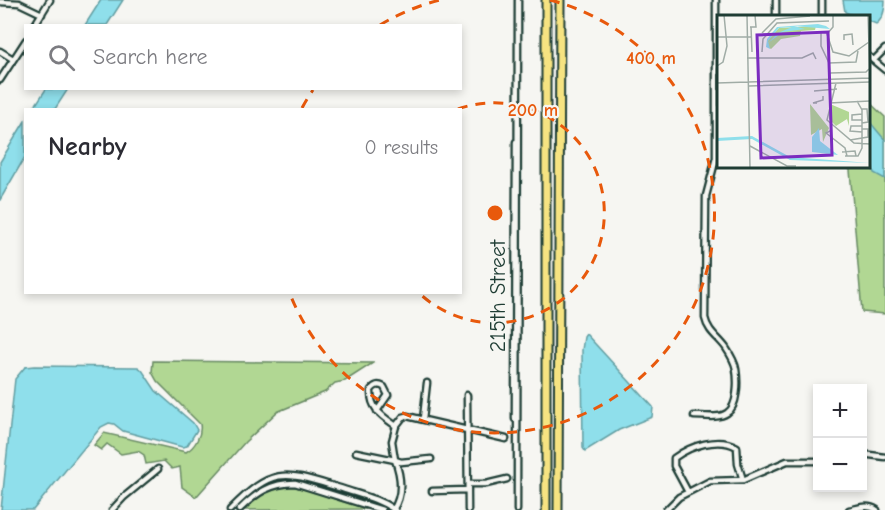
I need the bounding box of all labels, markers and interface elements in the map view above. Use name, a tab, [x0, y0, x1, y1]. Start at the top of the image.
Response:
inset map	[717, 15, 870, 168]
search box	[24, 24, 462, 90]
icon: search	[45, 41, 78, 74]
text: Search here	[93, 44, 208, 70]
text: 400 m	[626, 48, 676, 69]
text: 200 m	[508, 100, 558, 121]
text: Nearby	[48, 132, 127, 162]
text: 0 results	[365, 136, 438, 159]
centre of rings	[485, 203, 505, 223]
street label: 215th Street	[485, 239, 511, 352]
map controls	[813, 384, 867, 492]
button: +	[813, 384, 867, 438]
button: −	[813, 438, 867, 492]

